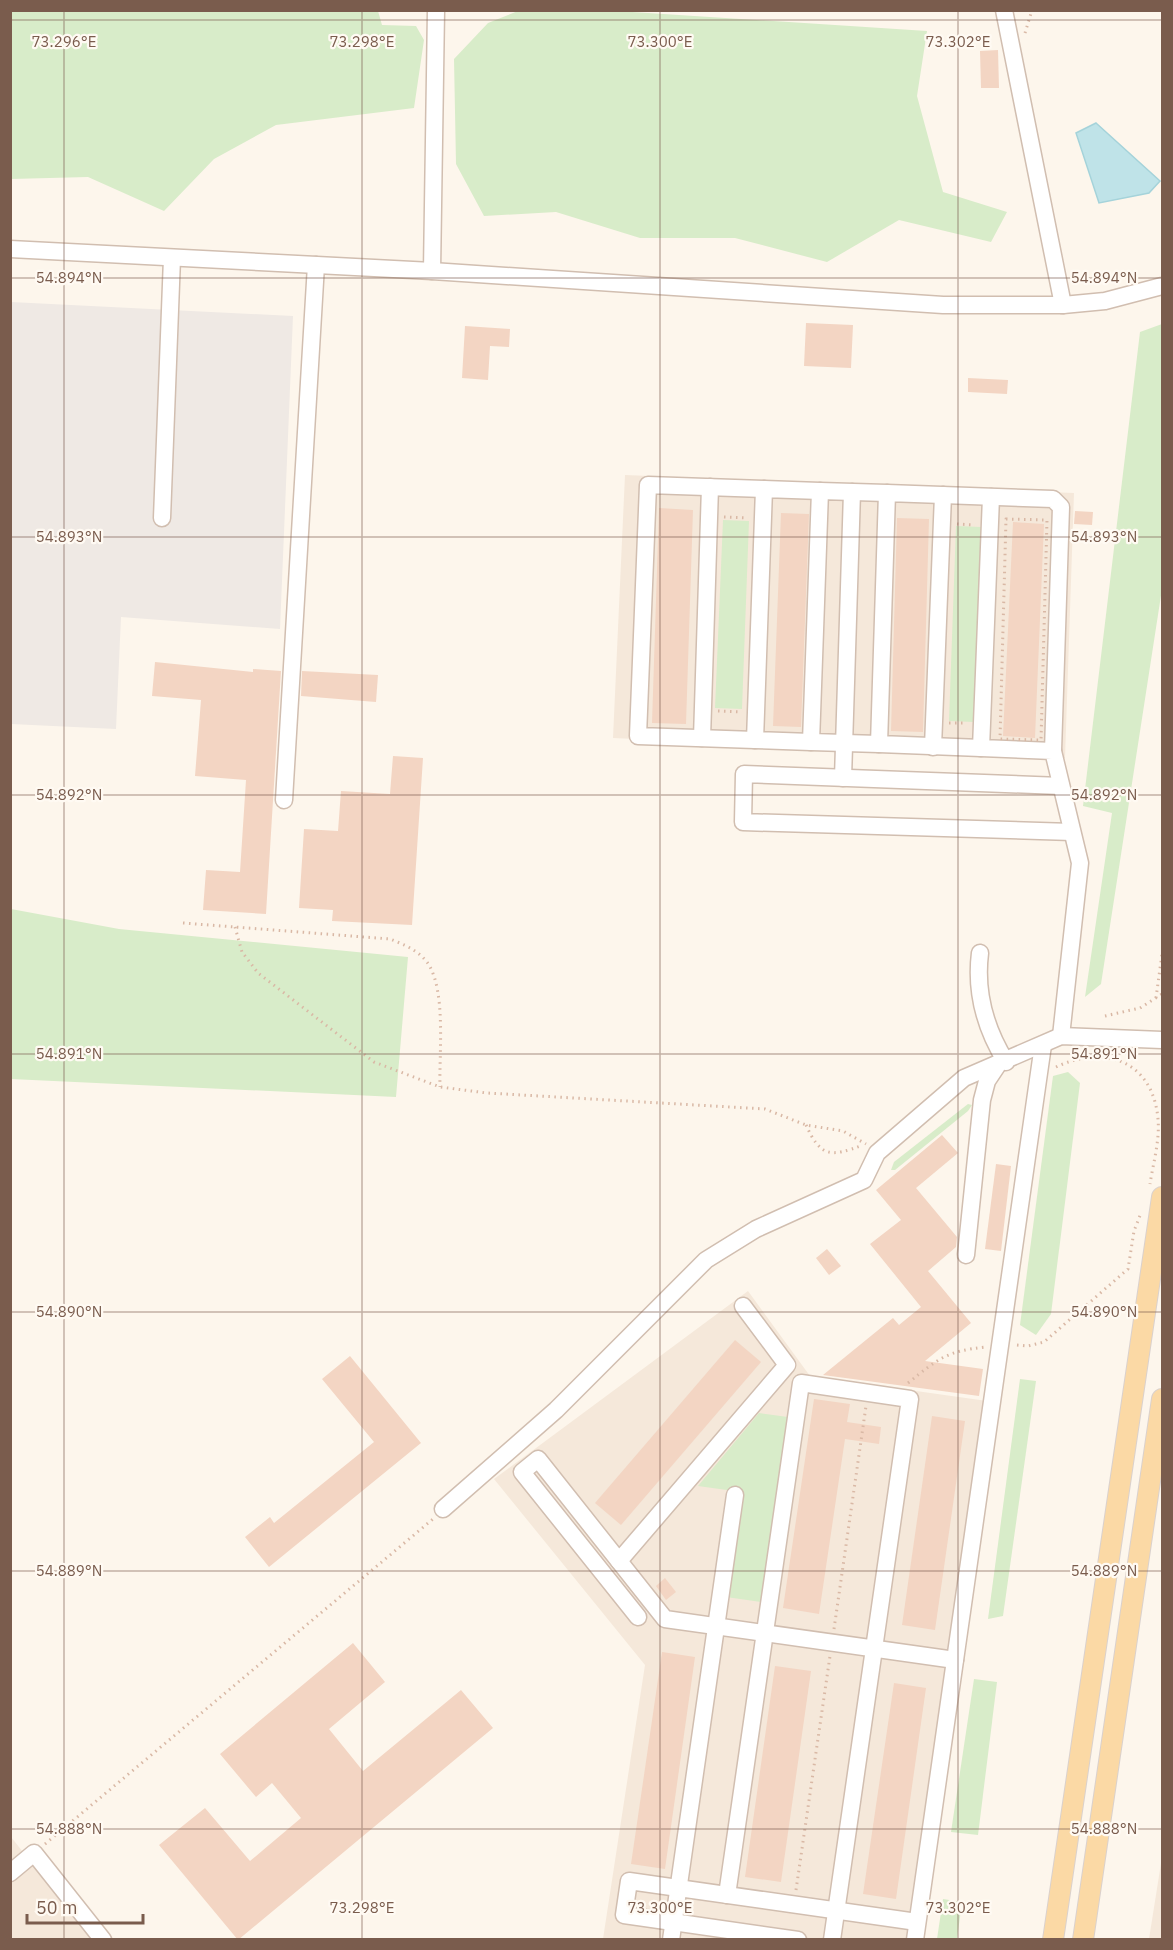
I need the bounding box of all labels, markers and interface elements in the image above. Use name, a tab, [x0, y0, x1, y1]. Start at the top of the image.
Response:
text: 73.296°E	[32, 32, 96, 51]
text: 73.298°E	[330, 32, 394, 51]
text: 73.300°E	[628, 32, 692, 51]
text: 73.302°E	[926, 32, 990, 51]
text: 54.894°N	[36, 268, 102, 287]
text: 54.894°N	[1071, 268, 1137, 287]
text: 54.893°N	[36, 527, 102, 546]
text: 54.893°N	[1071, 527, 1137, 546]
text: 54.892°N	[36, 785, 102, 804]
text: 54.892°N	[1071, 785, 1137, 804]
text: 54.891°N	[36, 1044, 102, 1063]
text: 54.891°N	[1071, 1044, 1137, 1063]
text: 54.890°N	[36, 1302, 102, 1321]
text: 54.890°N	[1071, 1302, 1137, 1321]
text: 54.889°N	[36, 1561, 102, 1580]
text: 54.889°N	[1071, 1561, 1137, 1580]
text: 54.888°N	[36, 1819, 102, 1838]
text: 54.888°N	[1071, 1819, 1137, 1838]
scale bar	[27, 1887, 142, 1925]
text: 50 m	[36, 1896, 78, 1919]
text: 73.298°E	[330, 1898, 394, 1917]
text: 73.300°E	[628, 1898, 692, 1917]
text: 73.302°E	[926, 1898, 990, 1917]

